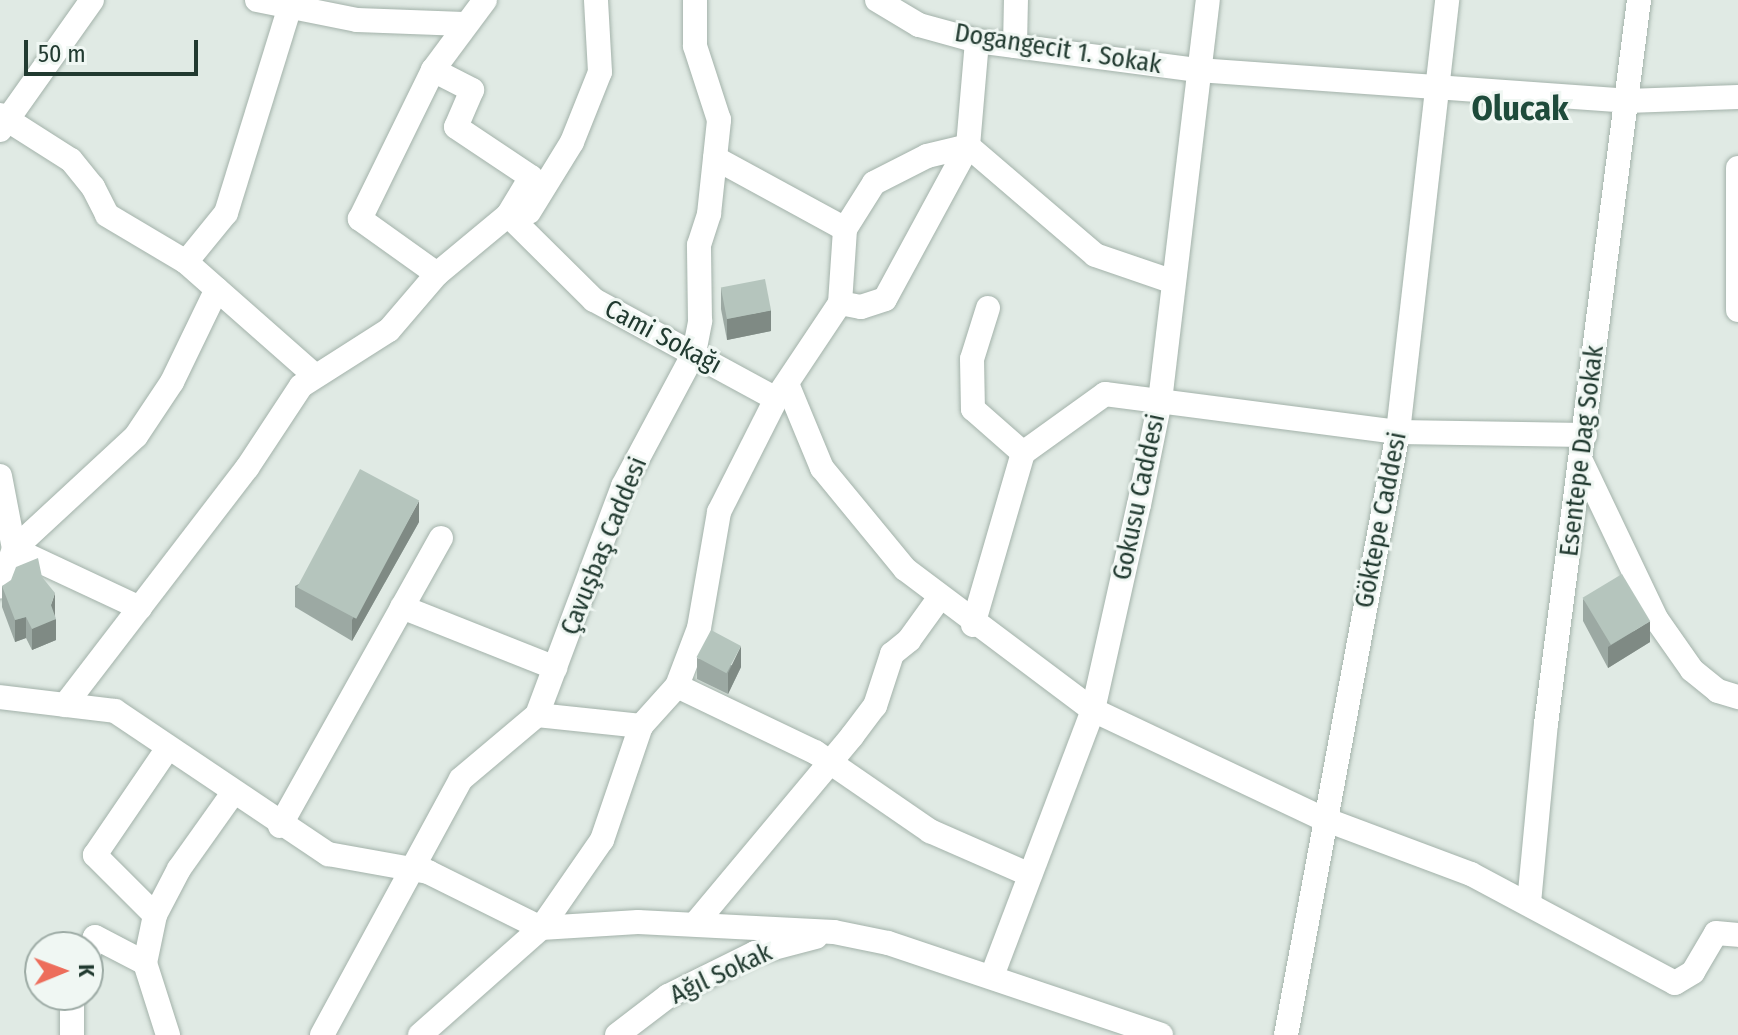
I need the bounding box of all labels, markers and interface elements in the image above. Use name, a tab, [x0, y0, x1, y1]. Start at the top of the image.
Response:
street label: Dogangecit 1. Sokak	[952, 17, 1164, 81]
scale bar	[28, 24, 202, 74]
text: 50 m	[38, 40, 86, 68]
district label: Olucak	[1471, 89, 1569, 129]
street label: Cami Sokağı	[599, 293, 727, 381]
street label: Esentepe Dag Sokak	[1554, 344, 1610, 558]
street label: Gokusu Caddesi	[1106, 411, 1172, 583]
street label: Göktepe Caddesi	[1349, 429, 1413, 611]
street label: Çavuşbaş Caddesi	[554, 453, 654, 639]
north arrow	[24, 931, 104, 1011]
street label: Ağıl Sokak	[665, 937, 777, 1011]
text: K	[73, 964, 100, 977]

